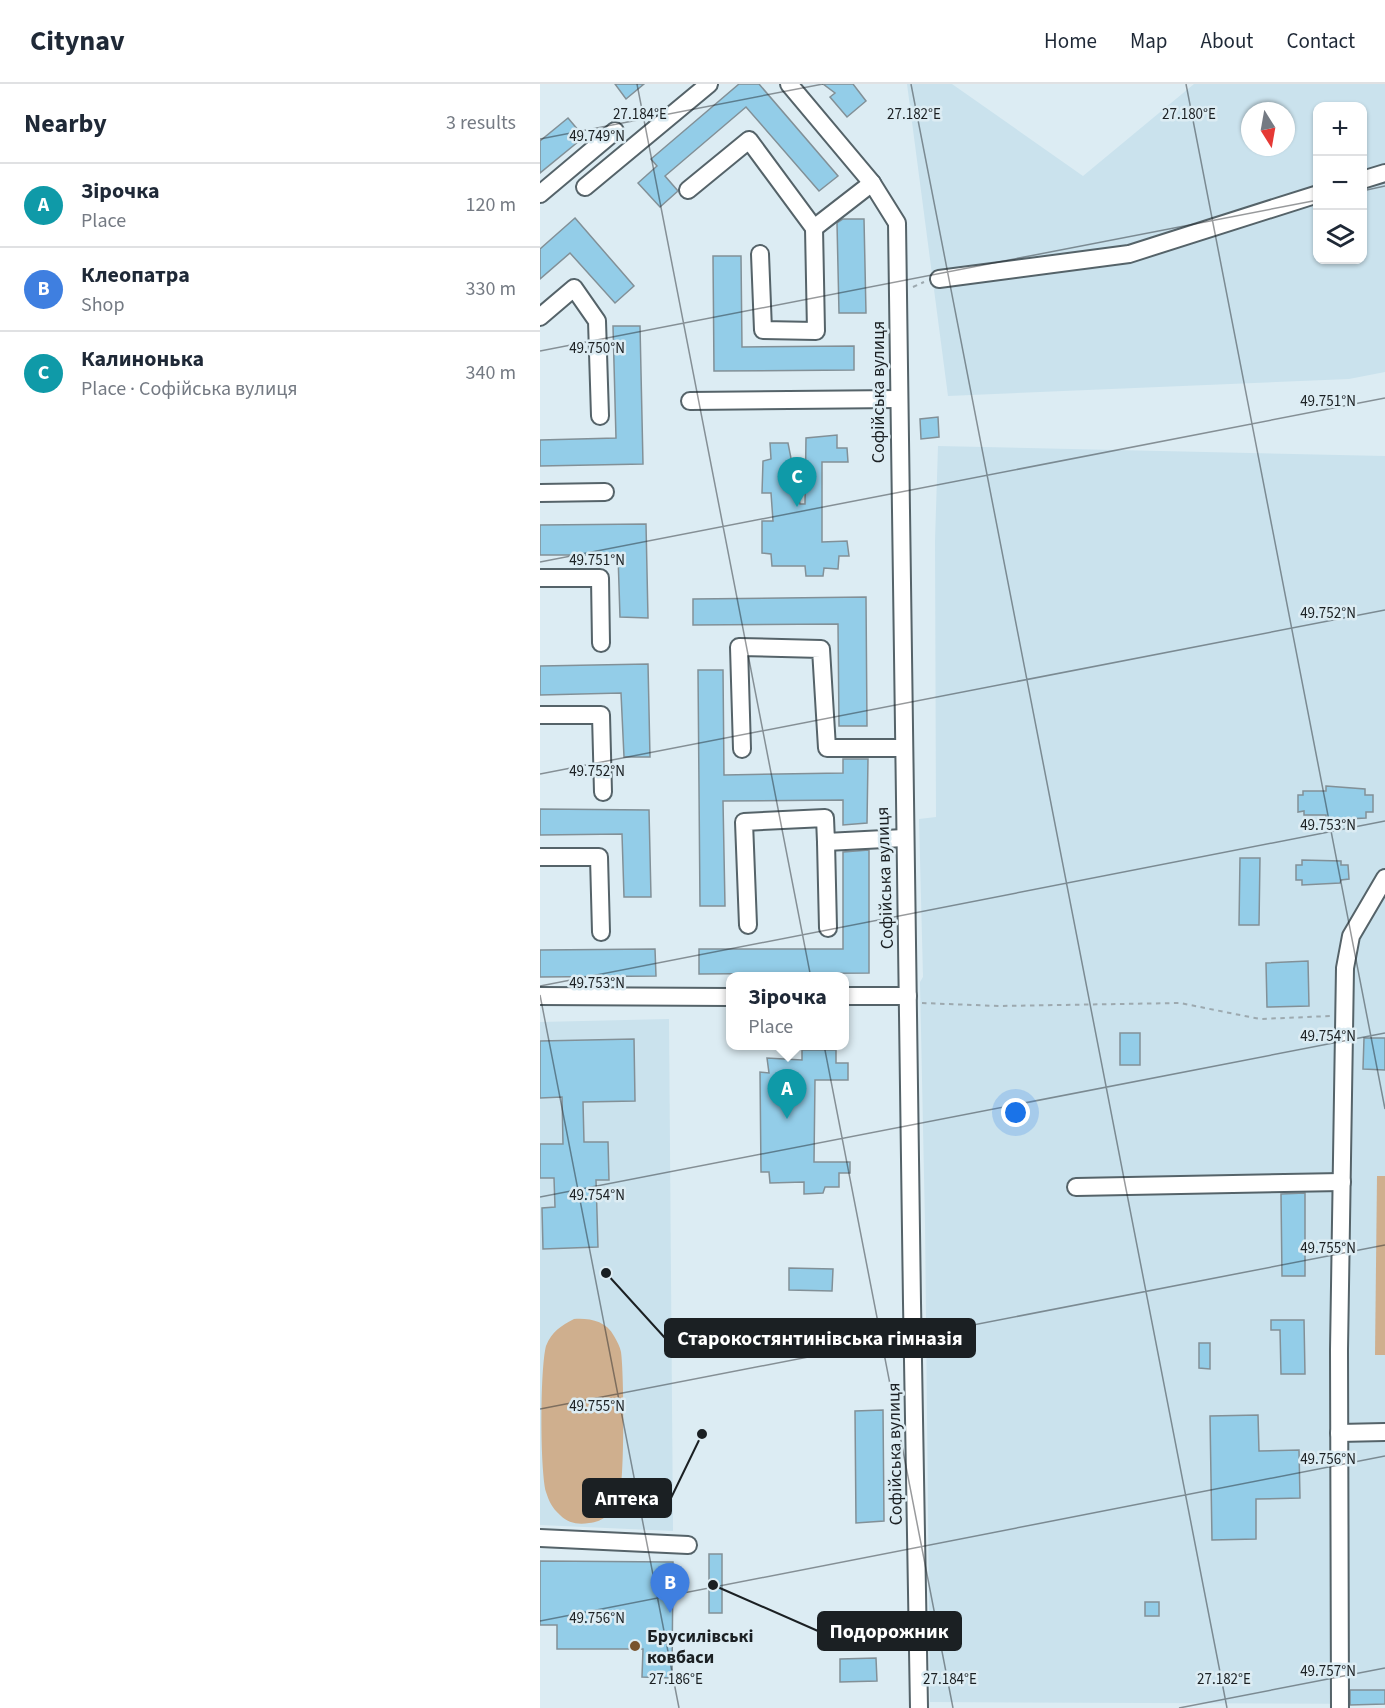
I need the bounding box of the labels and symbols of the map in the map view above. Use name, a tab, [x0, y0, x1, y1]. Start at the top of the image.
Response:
north arrow	[1241, 102, 1295, 156]
text: 27.184°E	[613, 104, 667, 125]
text: 27.182°E	[887, 104, 941, 125]
text: 27.180°E	[1162, 104, 1216, 125]
text: 49.749°N	[569, 126, 625, 147]
street label: Софійська вулиця	[866, 321, 891, 463]
text: 49.750°N	[569, 338, 625, 359]
text: 49.751°N	[1300, 391, 1356, 412]
pin: C	[778, 458, 816, 507]
text: 49.751°N	[569, 550, 625, 571]
text: 49.752°N	[1300, 603, 1356, 624]
text: 49.752°N	[569, 761, 625, 782]
street label: Софійська вулиця	[870, 806, 900, 950]
text: 49.753°N	[1300, 815, 1356, 836]
text: 49.753°N	[569, 973, 625, 994]
text: 49.754°N	[1300, 1026, 1356, 1047]
pin: A	[768, 1070, 806, 1119]
your location	[1001, 1098, 1030, 1127]
text: 49.754°N	[569, 1185, 625, 1206]
text: 49.755°N	[1300, 1238, 1356, 1259]
callout: Старокостянтинівська гімназія	[665, 1319, 975, 1357]
text: Старокостянтинівська гімназія	[677, 1325, 963, 1353]
street label: Софійська вулиця	[881, 1382, 909, 1526]
text: 49.755°N	[569, 1396, 625, 1417]
text: 49.756°N	[1300, 1449, 1356, 1470]
callout: Аптека	[583, 1479, 671, 1517]
text: Аптека	[594, 1485, 659, 1513]
pin: B	[650, 1564, 690, 1613]
text: 49.756°N	[569, 1608, 625, 1629]
callout: Подорожник	[818, 1612, 961, 1650]
text: Подорожник	[829, 1618, 949, 1646]
place label: Брусилівські ковбаси	[647, 1624, 753, 1670]
marker: Брусилівські ковбаси	[628, 1639, 642, 1653]
text: 49.757°N	[1300, 1661, 1356, 1682]
text: 27.186°E	[649, 1669, 703, 1690]
text: 27.184°E	[923, 1669, 977, 1690]
text: 27.182°E	[1197, 1669, 1251, 1690]

